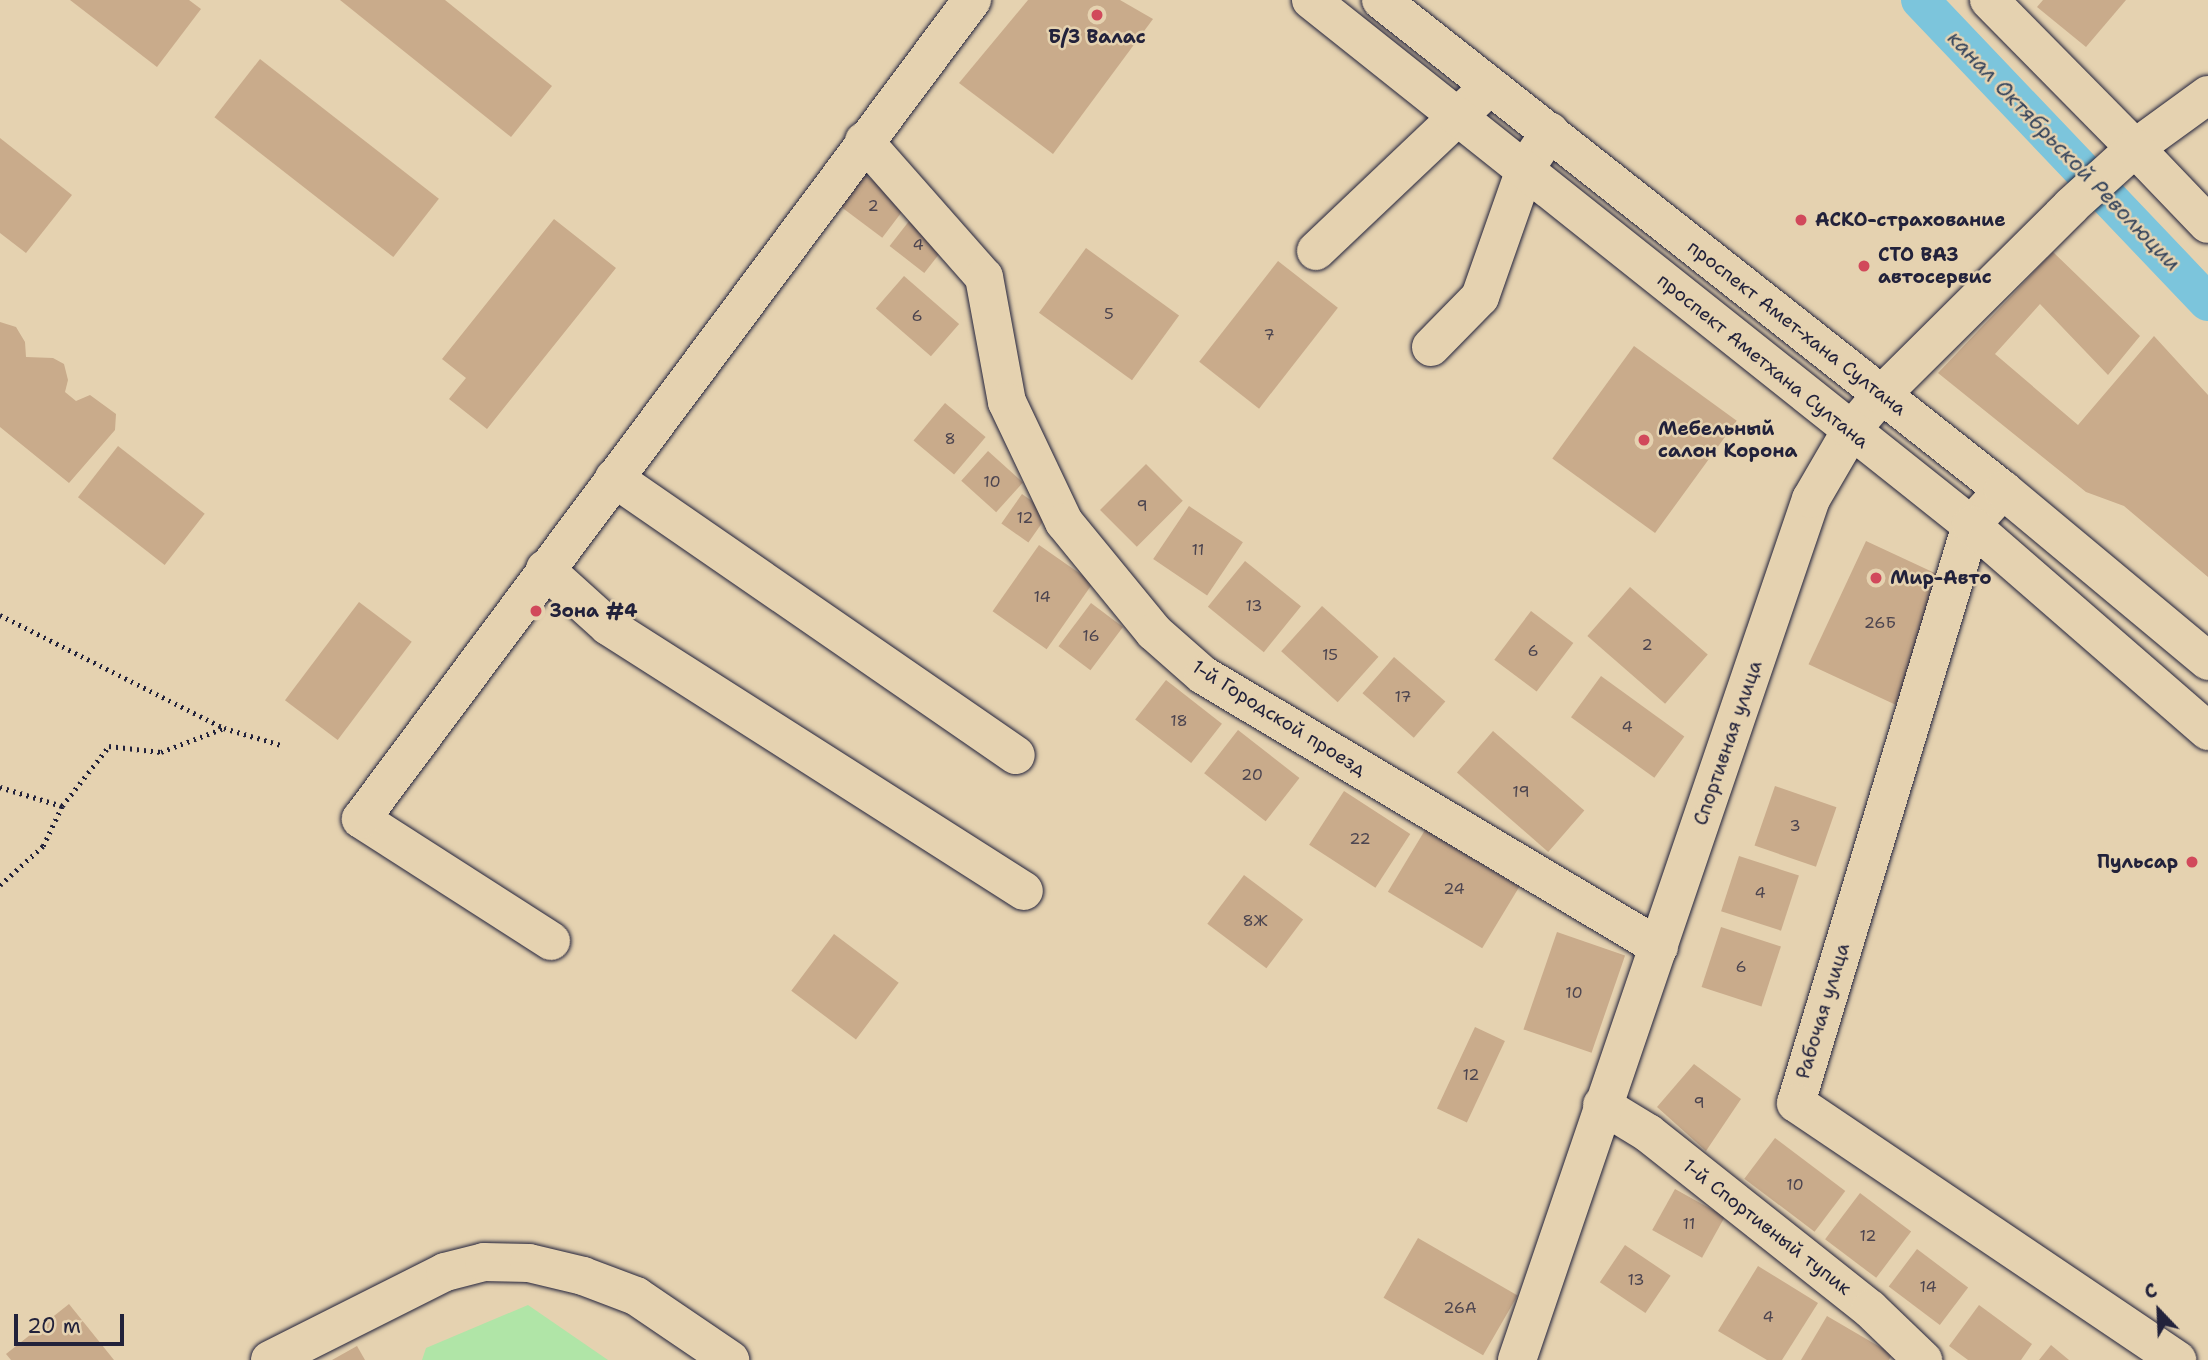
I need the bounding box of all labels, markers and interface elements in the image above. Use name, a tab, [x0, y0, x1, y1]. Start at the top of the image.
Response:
marker: Б/З Валас	[1089, 7, 1105, 23]
place label: Б/З Валас	[1048, 26, 1146, 48]
water label: канал Октябрьской Революции	[1942, 26, 2186, 276]
house number: 2	[867, 196, 879, 216]
place label: АСКО-страхование	[1815, 209, 2006, 231]
marker: АСКО-страхование	[1793, 212, 1809, 228]
house number: 4	[912, 235, 924, 255]
street label: проспект Амет-хана Султана	[1683, 236, 1911, 420]
place label: СТО ВАЗ автосервис	[1878, 244, 1992, 288]
marker: СТО ВАЗ автосервис	[1856, 258, 1872, 274]
street label: проспект Аметхана Султана	[1653, 269, 1873, 453]
house number: 5	[1104, 304, 1114, 324]
house number: 6	[911, 306, 923, 326]
house number: 7	[1263, 325, 1275, 345]
place label: Мебельный салон Корона	[1658, 418, 1797, 462]
house number: 8	[944, 429, 956, 449]
marker: Мебельный салон Корона	[1636, 432, 1652, 448]
house number: 10	[983, 472, 1001, 492]
house number: 9	[1136, 496, 1148, 516]
house number: 12	[1016, 508, 1034, 528]
house number: 11	[1192, 540, 1204, 560]
place label: Мир-Авто	[1890, 567, 1991, 589]
marker: Мир-Авто	[1868, 570, 1884, 586]
house number: 14	[1033, 587, 1051, 607]
house number: 13	[1245, 596, 1263, 616]
place label: Зона #4	[550, 600, 638, 622]
marker: Зона #4	[528, 603, 544, 619]
house number: 26Б	[1864, 613, 1896, 633]
house number: 16	[1082, 626, 1100, 646]
house number: 2	[1641, 635, 1653, 655]
house number: 6	[1527, 641, 1539, 661]
house number: 15	[1322, 645, 1338, 665]
street label: 1-й Городской проезд	[1188, 655, 1370, 781]
street label: Спортивная улица	[1689, 658, 1767, 828]
house number: 17	[1394, 687, 1412, 707]
house number: 18	[1170, 711, 1188, 731]
house number: 4	[1621, 717, 1633, 737]
house number: 20	[1241, 765, 1263, 785]
house number: 19	[1512, 782, 1530, 802]
house number: 3	[1789, 816, 1801, 836]
house number: 22	[1349, 829, 1371, 849]
place label: Пульсар	[2097, 851, 2178, 873]
marker: Пульсар	[2184, 854, 2200, 870]
house number: 24	[1443, 879, 1465, 899]
house number: 4	[1754, 883, 1766, 903]
house number: 8Ж	[1242, 911, 1268, 931]
street label: Рабочая улица	[1792, 940, 1854, 1082]
house number: 6	[1735, 957, 1747, 977]
house number: 10	[1565, 983, 1583, 1003]
house number: 12	[1462, 1065, 1480, 1085]
house number: 9	[1693, 1093, 1705, 1113]
street label: 1-й Спортивный тупик	[1678, 1154, 1856, 1300]
house number: 10	[1786, 1175, 1804, 1195]
house number: 11	[1683, 1214, 1695, 1234]
house number: 12	[1859, 1226, 1877, 1246]
house number: 13	[1627, 1270, 1645, 1290]
north arrow	[2124, 1276, 2194, 1346]
house number: 14	[1919, 1277, 1937, 1297]
text: С	[2140, 1277, 2161, 1305]
house number: 26А	[1443, 1298, 1477, 1318]
scale bar	[18, 1300, 128, 1344]
house number: 4	[1762, 1307, 1774, 1327]
text: 20 m	[27, 1312, 81, 1340]

